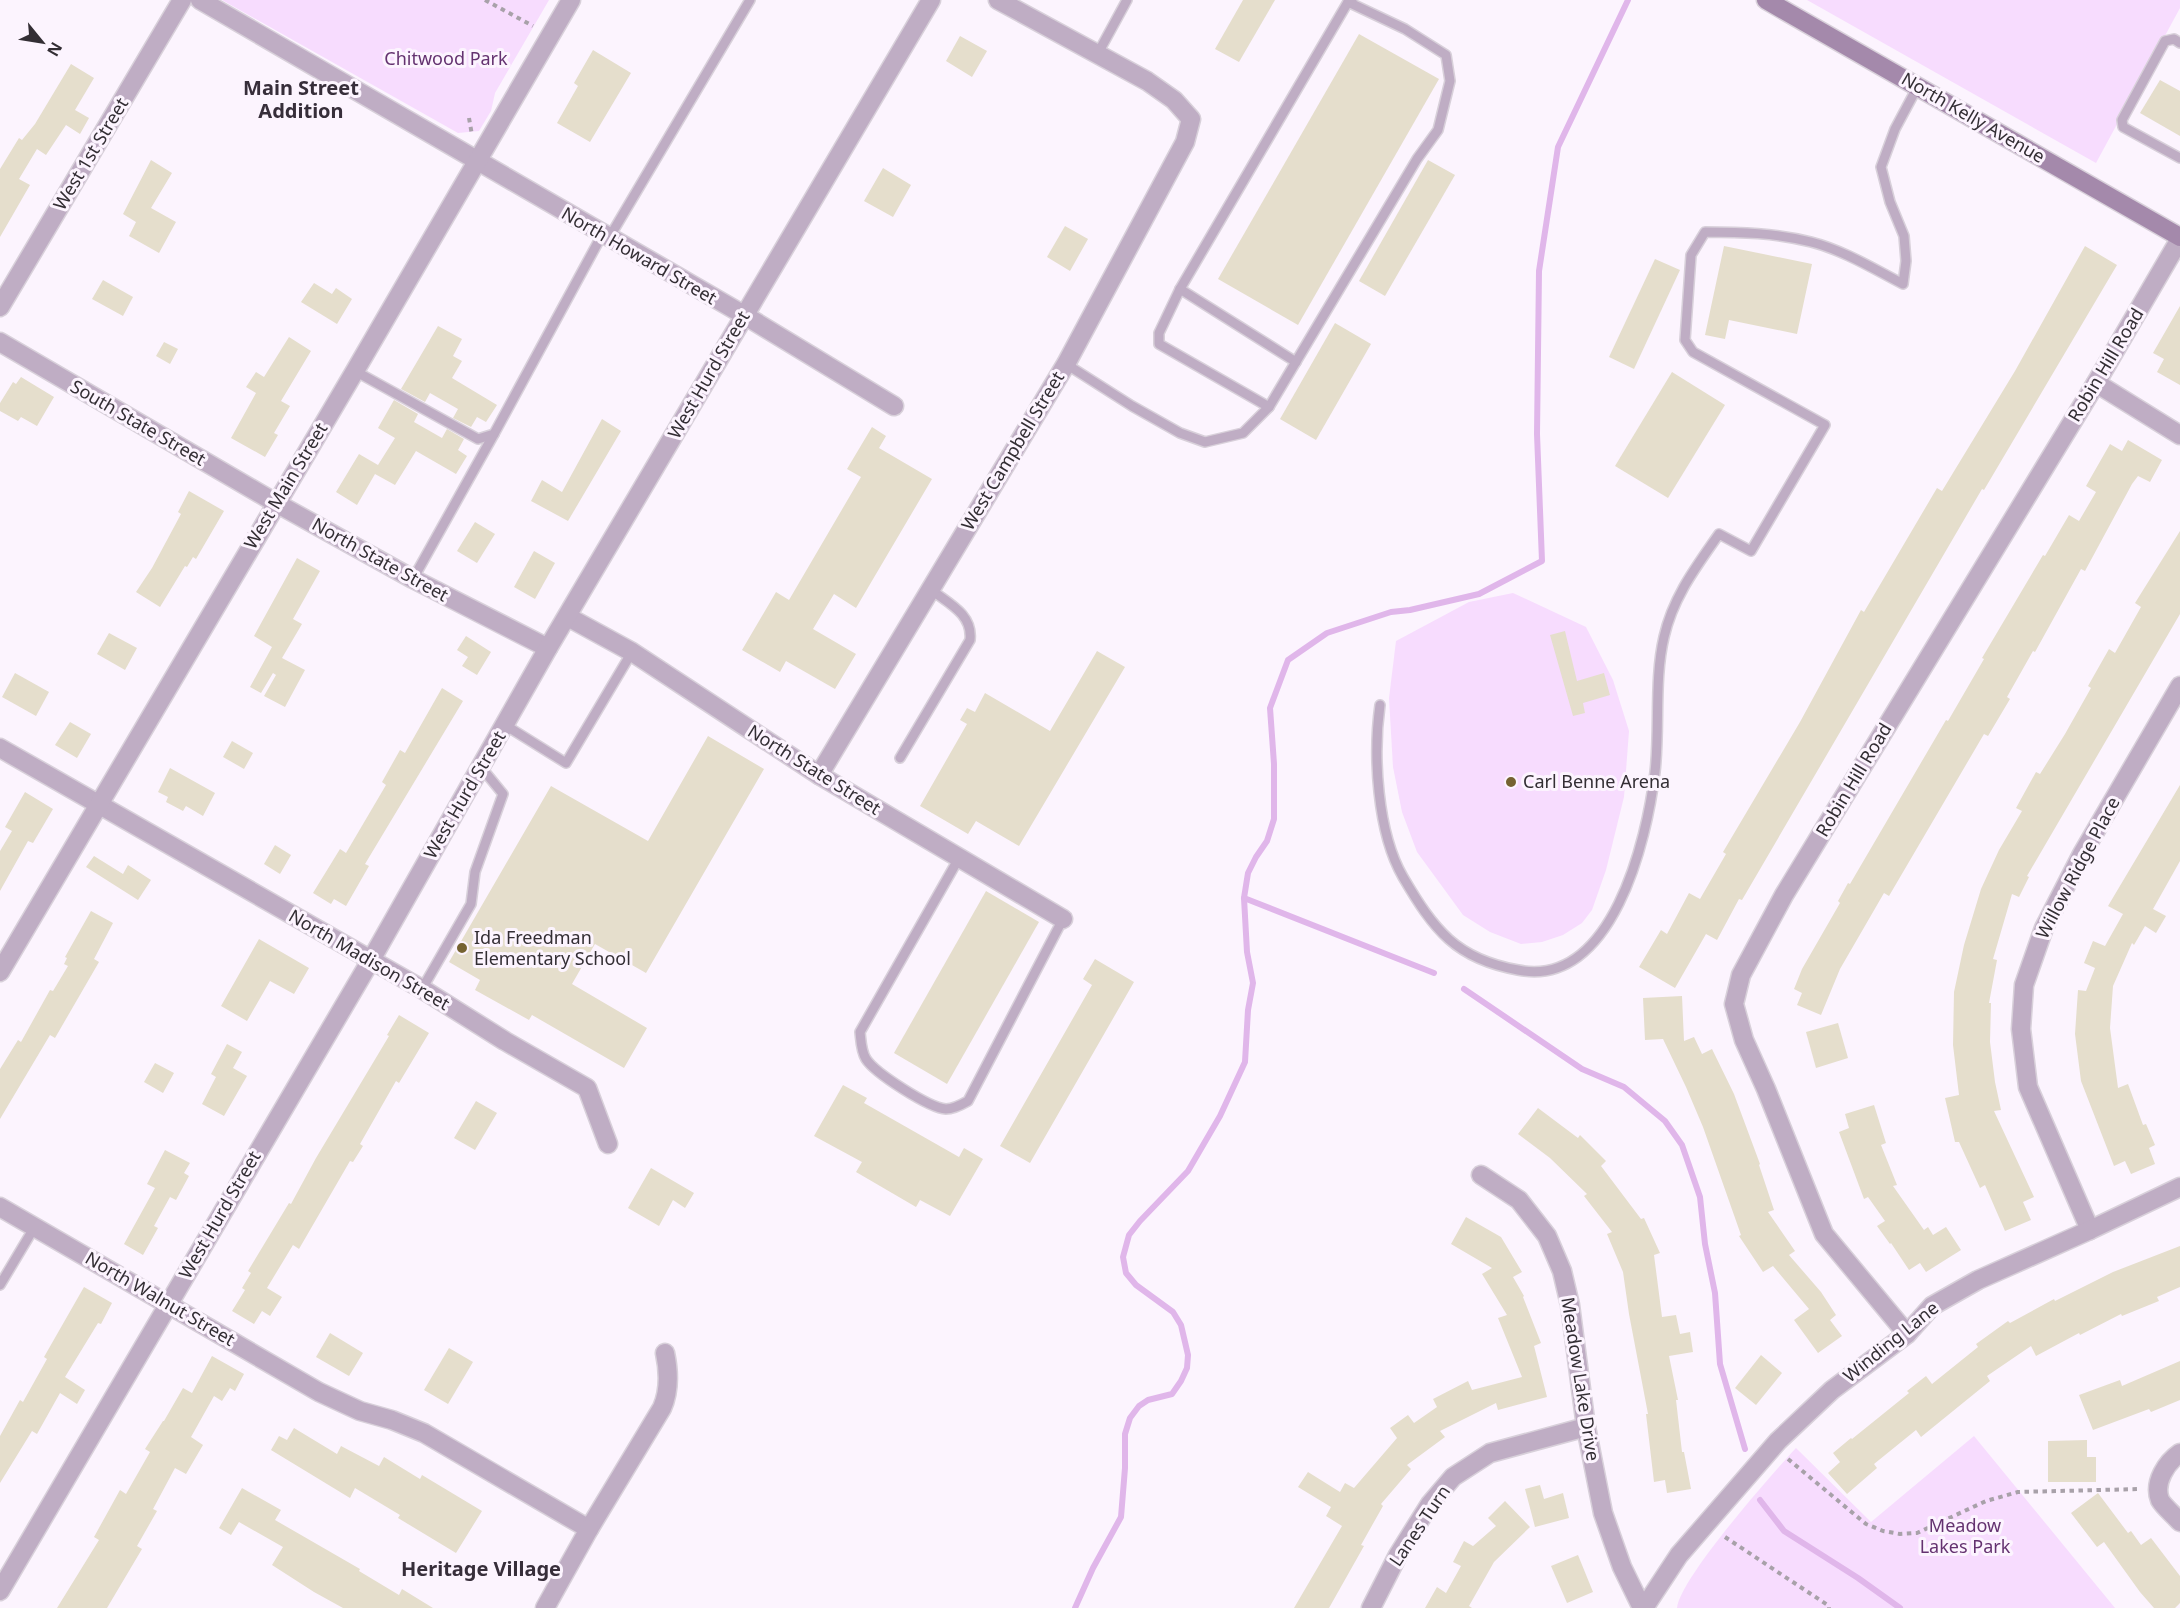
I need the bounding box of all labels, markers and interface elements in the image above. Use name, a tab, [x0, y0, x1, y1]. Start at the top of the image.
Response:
north arrow	[12, 12, 72, 72]
text: N	[42, 38, 68, 61]
park label: Chitwood Park	[384, 46, 508, 70]
street label: North Kelly Avenue	[1897, 66, 2050, 168]
district label: Main Street Addition	[243, 74, 359, 124]
street label: West 1st Street	[47, 93, 133, 214]
street label: North Howard Street	[558, 201, 722, 310]
street label: Robin Hill Road	[2062, 303, 2149, 426]
street label: West Hurd Street	[662, 306, 755, 443]
street label: West Campbell Street	[955, 366, 1069, 534]
street label: South State Street	[67, 374, 211, 471]
street label: West Main Street	[238, 417, 333, 553]
street label: North State Street	[308, 512, 453, 607]
street label: Robin Hill Road	[1810, 718, 1897, 841]
street label: North State Street	[744, 719, 886, 820]
street label: West Hurd Street	[418, 726, 511, 863]
place label: Carl Benne Arena	[1523, 769, 1670, 793]
marker: Carl Benne Arena	[1504, 775, 1518, 789]
street label: Willow Ridge Place	[2030, 792, 2125, 943]
street label: North Madison Street	[285, 903, 455, 1015]
place label: Ida Freedman Elementary School	[474, 925, 631, 970]
marker: Ida Freedman Elementary School	[455, 941, 469, 955]
street label: West Hurd Street	[173, 1146, 266, 1283]
street label: North Walnut Street	[81, 1245, 240, 1351]
street label: Meadow Lake Drive	[1556, 1295, 1606, 1462]
street label: Winding Lane	[1838, 1295, 1943, 1387]
street label: Lanes Turn	[1383, 1480, 1455, 1571]
park label: Meadow Lakes Park	[1920, 1513, 2011, 1558]
district label: Heritage Village	[401, 1555, 561, 1582]

